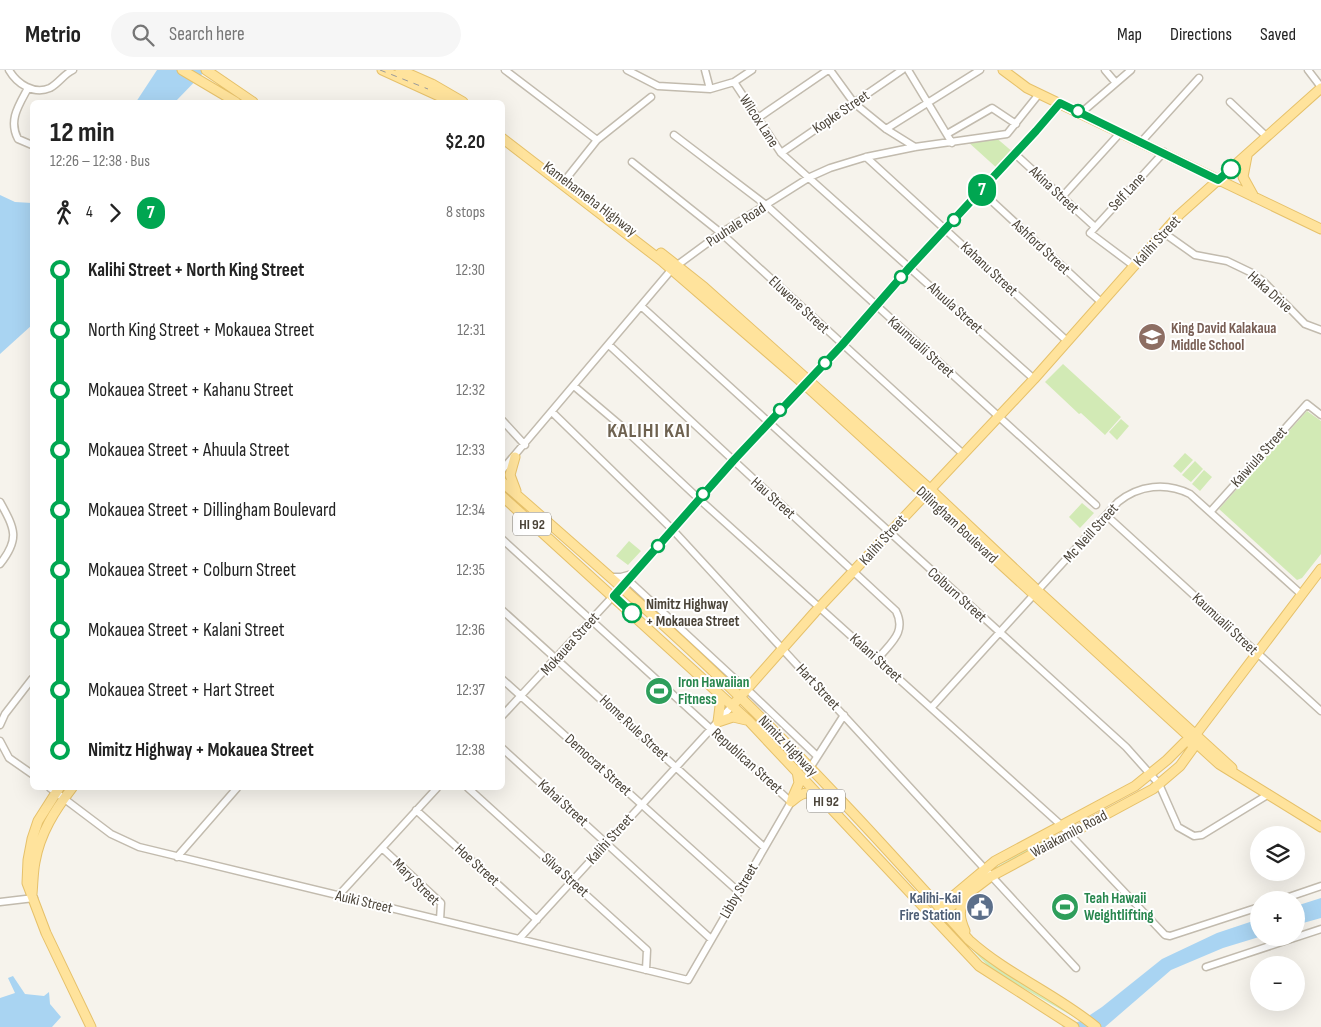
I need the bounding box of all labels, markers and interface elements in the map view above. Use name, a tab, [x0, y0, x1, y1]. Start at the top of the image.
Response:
search box	[111, 12, 461, 57]
text: Metrio	[25, 20, 81, 49]
icon: search	[129, 21, 157, 49]
text: Search here	[169, 23, 245, 46]
text: Map	[1117, 24, 1142, 45]
text: Directions	[1170, 24, 1232, 45]
text: Saved	[1260, 24, 1296, 45]
street label: Kopke Street	[809, 86, 873, 138]
street label: Wilcox Lane	[735, 91, 783, 151]
unlabelled marker	[1071, 104, 1085, 118]
text: 12 min	[50, 116, 115, 149]
text: $2.20	[445, 131, 485, 154]
text: 12:26 – 12:38 · Bus	[50, 152, 150, 171]
street label: Kamehameha Highway	[539, 157, 641, 241]
unlabelled marker	[1221, 159, 1241, 179]
street label: Akina Street	[1024, 161, 1083, 218]
street label: Self Lane	[1104, 169, 1150, 215]
line badge: 7	[966, 174, 998, 206]
text: 7	[978, 179, 986, 200]
icon: walk	[50, 199, 78, 227]
icon: forward	[101, 199, 129, 227]
street label: Puuhale Road	[703, 199, 769, 251]
text: 7	[147, 202, 155, 223]
text: 4	[86, 203, 93, 222]
text: 8 stops	[446, 203, 485, 222]
street label: Kalihi Street	[1129, 211, 1185, 270]
unlabelled marker	[947, 213, 961, 227]
street label: Ashford Street	[1007, 215, 1074, 279]
street label: Kahanu Street	[956, 238, 1022, 301]
text: Kalihi Street + North King Street	[88, 259, 304, 282]
text: 12:30	[456, 261, 485, 280]
street label: Haka Drive	[1244, 267, 1296, 317]
unlabelled marker	[894, 270, 908, 284]
street label: Eluwene Street	[765, 272, 834, 338]
street label: Ahuula Street	[923, 277, 987, 338]
street label: Kaumualii Street	[884, 312, 959, 382]
text: North King Street + Mokauea Street	[88, 319, 314, 342]
place label: King David Kalakaua Middle School	[1171, 319, 1276, 355]
text: 12:31	[457, 321, 485, 340]
school or university icon: King David Kalakaua Middle School	[1137, 322, 1167, 352]
unlabelled marker	[818, 356, 832, 370]
text: Mokauea Street + Kahanu Street	[88, 379, 294, 402]
text: 12:32	[456, 381, 485, 400]
unlabelled marker	[773, 403, 787, 417]
district label: KALIHI KAI	[607, 419, 691, 443]
street label: Kaiwiula Street	[1227, 422, 1292, 491]
text: Mokauea Street + Ahuula Street	[88, 439, 289, 462]
text: 12:33	[456, 441, 485, 460]
street label: Hau Street	[747, 473, 800, 523]
street label: Dillingham Boulevard	[912, 482, 1002, 568]
unlabelled marker	[696, 487, 710, 501]
text: Mokauea Street + Dillingham Boulevard	[88, 499, 336, 522]
street label: Mc Neill Street	[1059, 499, 1123, 567]
text: 12:34	[456, 501, 485, 520]
street label: Kalihi Street	[855, 510, 911, 569]
road number: HI 92	[513, 512, 551, 536]
unlabelled marker	[651, 539, 665, 553]
text: Mokauea Street + Colburn Street	[88, 559, 296, 582]
text: 12:35	[456, 561, 485, 580]
street label: Colburn Street	[923, 563, 991, 627]
street label: Kaumualii Street	[1188, 589, 1262, 660]
place label: Nimitz Highway + Mokauea Street	[646, 595, 740, 631]
marker: Nimitz Highway + Mokauea Street	[622, 603, 642, 623]
street label: Mokauea Street	[537, 608, 604, 680]
text: Mokauea Street + Kalani Street	[88, 619, 285, 642]
text: 12:36	[456, 621, 485, 640]
street label: Kalani Street	[846, 629, 907, 687]
street label: Hart Street	[792, 660, 844, 714]
place label: Iron Hawaiian Fitness	[678, 673, 749, 709]
sports icon: Iron Hawaiian Fitness	[644, 676, 674, 706]
text: Mokauea Street + Hart Street	[88, 679, 275, 702]
text: 12:37	[457, 681, 485, 700]
street label: Home Rule Street	[595, 691, 673, 765]
street label: Nimitz Highway	[754, 711, 822, 781]
street label: Republican Street	[707, 724, 787, 798]
street label: Democrat Street	[561, 730, 636, 800]
text: Nimitz Highway + Mokauea Street	[88, 739, 314, 762]
text: 12:38	[456, 741, 485, 760]
street label: Kahai Street	[534, 775, 593, 831]
road number: HI 92	[807, 789, 845, 812]
street label: Waiakamilo Road	[1027, 806, 1111, 862]
street label: Kalihi Street	[582, 809, 638, 868]
map controls	[1250, 826, 1305, 1011]
button: layers	[1250, 826, 1305, 881]
street label: Hoe Street	[451, 840, 504, 890]
street label: Silva Street	[537, 849, 593, 902]
street label: Mary Street	[388, 854, 444, 910]
street label: Libby Street	[716, 860, 763, 922]
street label: Auiki Street	[333, 886, 395, 918]
place label: Kalihi-Kai Fire Station	[899, 889, 961, 925]
place label: Teah Hawaii Weightlifting	[1084, 889, 1154, 925]
button: +	[1250, 891, 1305, 946]
public building icon: Kalihi-Kai Fire Station	[965, 892, 995, 922]
sports icon: Teah Hawaii Weightlifting	[1050, 892, 1080, 922]
button: −	[1250, 956, 1305, 1011]

